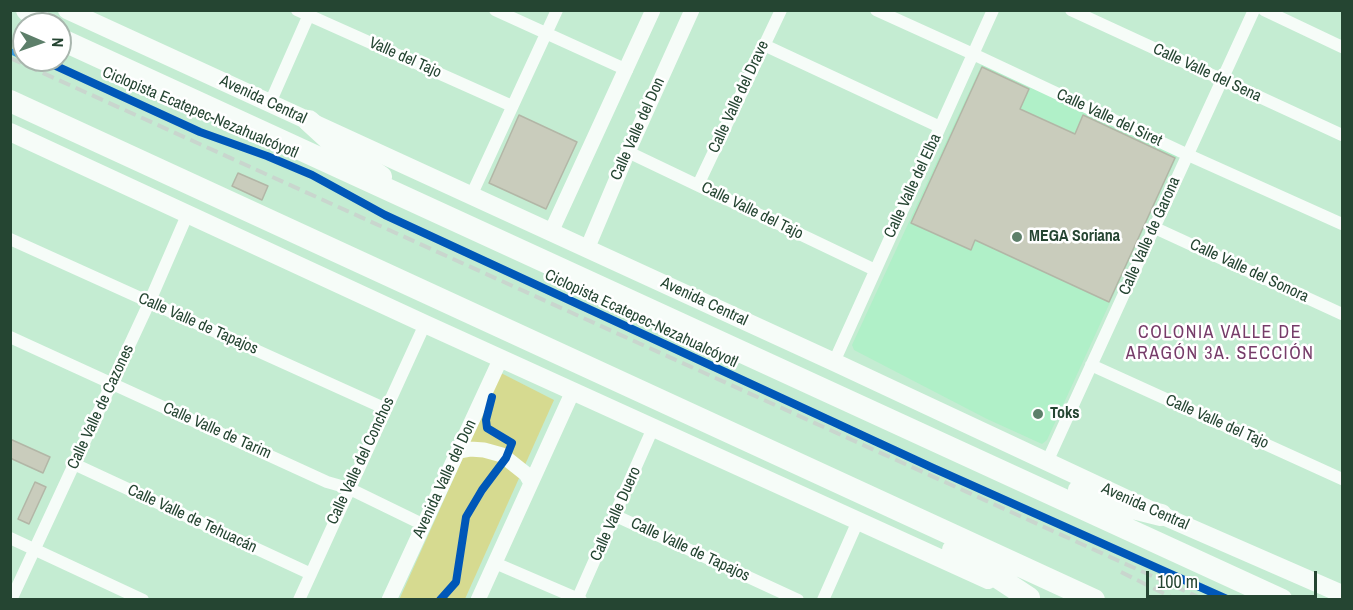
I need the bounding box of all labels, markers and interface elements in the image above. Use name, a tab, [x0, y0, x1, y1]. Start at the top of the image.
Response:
north arrow	[12, 12, 72, 72]
street label: Valle del Tajo	[366, 34, 444, 82]
text: N	[47, 37, 69, 48]
street label: Calle Valle del Drave	[705, 38, 773, 156]
street label: Calle Valle del Sena	[1150, 40, 1264, 106]
street label: Ciclopista Ecatepec-Nezahualcóyotl	[99, 63, 301, 163]
street label: Avenida Central	[216, 71, 310, 129]
street label: Calle Valle del Don	[607, 75, 669, 183]
street label: Calle Valle del Siret	[1053, 85, 1165, 151]
street label: Calle Valle del Elba	[880, 131, 946, 241]
street label: Calle Valle de Garona	[1115, 174, 1185, 298]
street label: Calle Valle del Tajo	[698, 178, 806, 244]
place label: MEGA Soriana	[1029, 227, 1120, 247]
marker: MEGA Soriana	[1010, 230, 1024, 244]
street label: Calle Valle del Sonora	[1187, 235, 1311, 307]
street label: Ciclopista Ecatepec-Nezahualcóyotl	[541, 266, 741, 372]
street label: Avenida Central	[657, 273, 751, 331]
street label: Calle Valle de Tapajos	[135, 289, 261, 359]
district label: COLONIA VALLE DE ARAGÓN 3A. SECCIÓN	[1126, 322, 1314, 364]
street label: Calle Valle de Cazones	[64, 342, 138, 472]
street label: Calle Valle del Tajo	[1162, 391, 1272, 453]
street label: Calle Valle del Conchos	[323, 394, 399, 528]
street label: Calle Valle de Tarim	[160, 398, 274, 464]
place label: Toks	[1050, 404, 1080, 424]
marker: Toks	[1031, 407, 1045, 421]
street label: Avenida Valle del Don	[409, 417, 481, 541]
street label: Calle Valle Duero	[587, 464, 645, 564]
street label: Avenida Central	[1098, 479, 1192, 535]
street label: Calle Valle de Tehuacán	[124, 481, 260, 557]
street label: Calle Valle de Tapajos	[627, 514, 753, 586]
scale bar	[1149, 559, 1320, 597]
text: 100 m	[1157, 569, 1198, 594]

